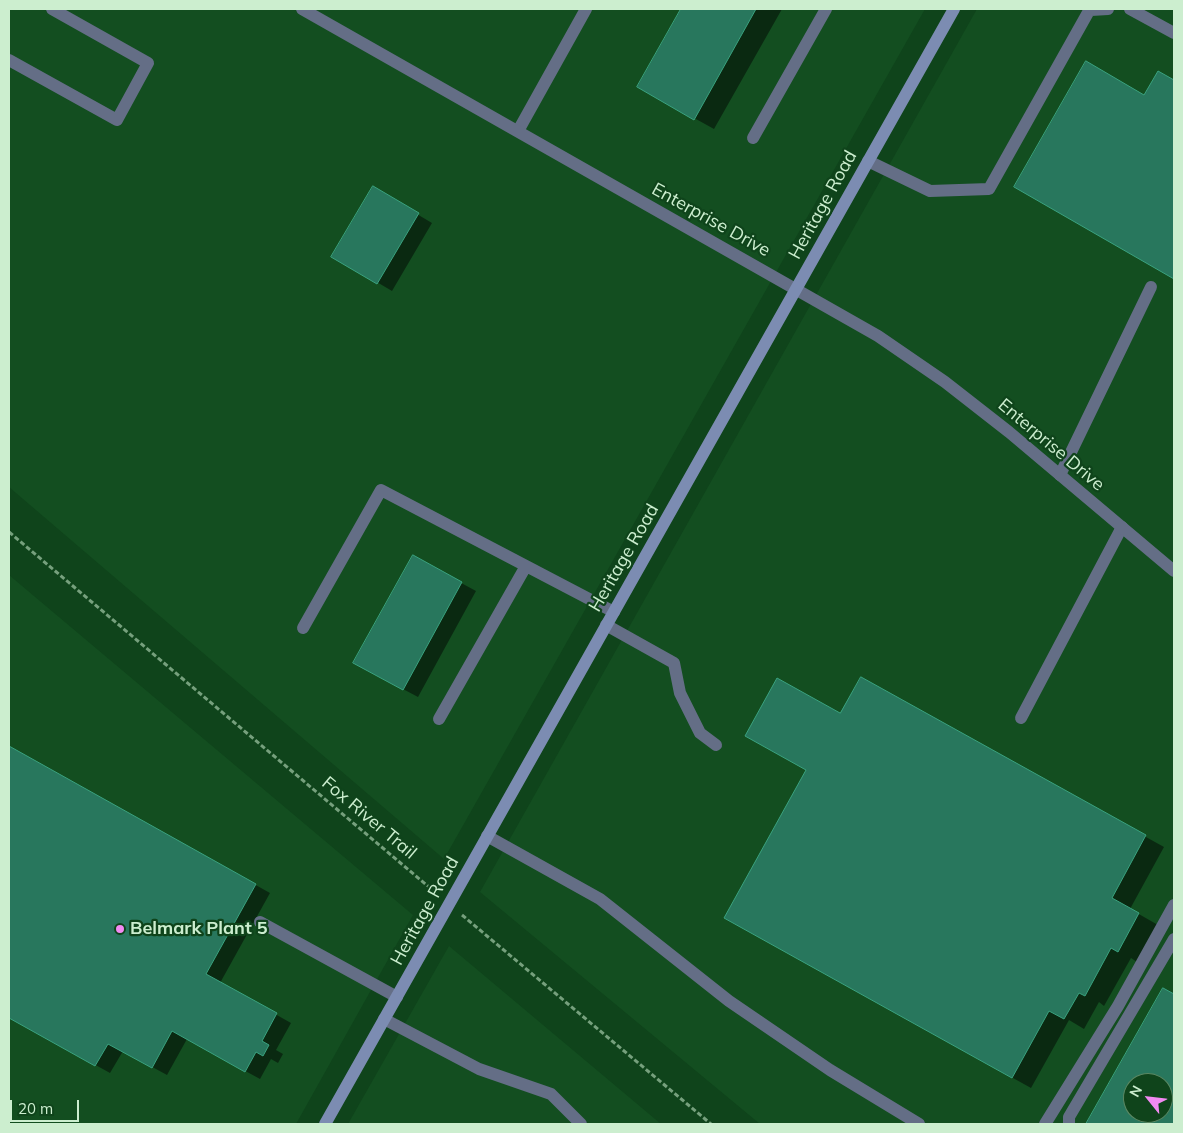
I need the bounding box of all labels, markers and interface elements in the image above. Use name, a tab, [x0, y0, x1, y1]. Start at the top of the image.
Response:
street label: Heritage Road	[784, 147, 862, 263]
street label: Enterprise Drive	[648, 179, 774, 261]
street label: Enterprise Drive	[993, 394, 1109, 496]
street label: Heritage Road	[584, 500, 664, 616]
street label: Fox River Trail	[317, 772, 421, 864]
street label: Heritage Road	[386, 853, 464, 969]
place label: Belmark Plant 5	[130, 918, 268, 940]
marker: Belmark Plant 5	[114, 923, 126, 935]
north arrow	[1123, 1073, 1173, 1123]
text: N	[1125, 1082, 1146, 1100]
scale bar	[12, 1090, 81, 1122]
text: 20 m	[18, 1099, 53, 1118]

